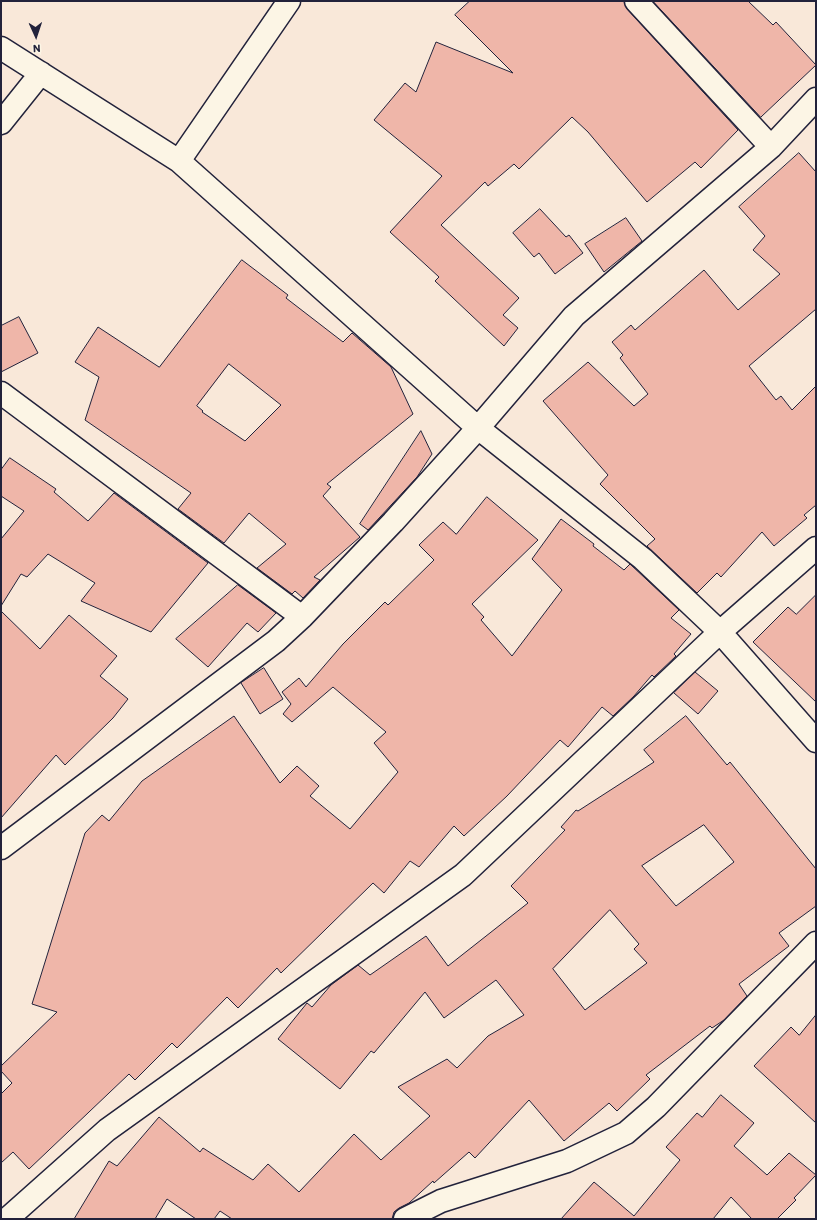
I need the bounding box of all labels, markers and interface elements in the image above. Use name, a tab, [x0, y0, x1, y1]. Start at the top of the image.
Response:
north arrow	[16, 16, 56, 56]
text: N	[33, 42, 41, 55]

